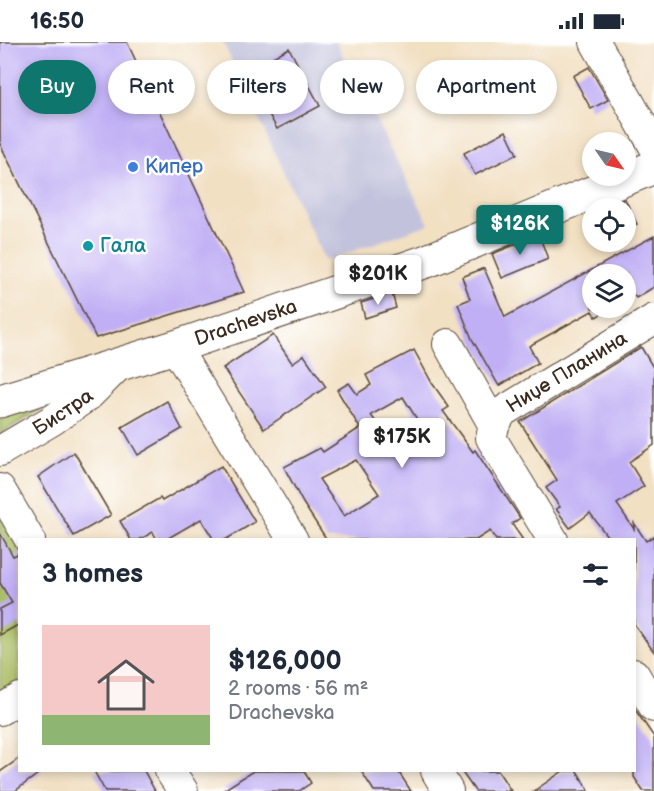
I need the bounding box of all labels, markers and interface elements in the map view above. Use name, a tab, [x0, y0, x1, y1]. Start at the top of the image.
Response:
text: 16:50	[30, 8, 84, 35]
chip: Buy	[18, 60, 96, 114]
chip: Rent	[108, 60, 195, 114]
chip: Filters	[207, 60, 308, 114]
chip: New	[320, 60, 404, 114]
chip: Apartment	[416, 60, 557, 114]
north arrow	[582, 132, 636, 186]
map controls	[582, 132, 636, 318]
place label: Кипер	[145, 155, 204, 179]
marker: Кипер	[126, 160, 140, 174]
button: locate	[582, 198, 636, 252]
pin: $126K	[478, 205, 562, 256]
text: $126K	[490, 212, 550, 236]
place label: Гала	[100, 234, 146, 258]
marker: Гала	[81, 239, 95, 253]
pin: $201K	[336, 255, 420, 306]
text: $201K	[348, 262, 408, 286]
button: layers	[582, 264, 636, 318]
street label: Drachevska	[192, 294, 300, 351]
street label: Ниџе Планина	[502, 326, 632, 418]
street label: Бистра	[29, 384, 98, 441]
pin: $175K	[360, 418, 444, 469]
text: $175K	[373, 425, 431, 449]
icon: filters	[579, 558, 612, 591]
text: 3 homes	[42, 559, 143, 590]
text: $126,000	[228, 646, 342, 677]
icon: home	[90, 649, 162, 721]
text: 2 rooms · 56 m²	[228, 677, 368, 701]
text: Drachevska	[228, 701, 334, 725]

